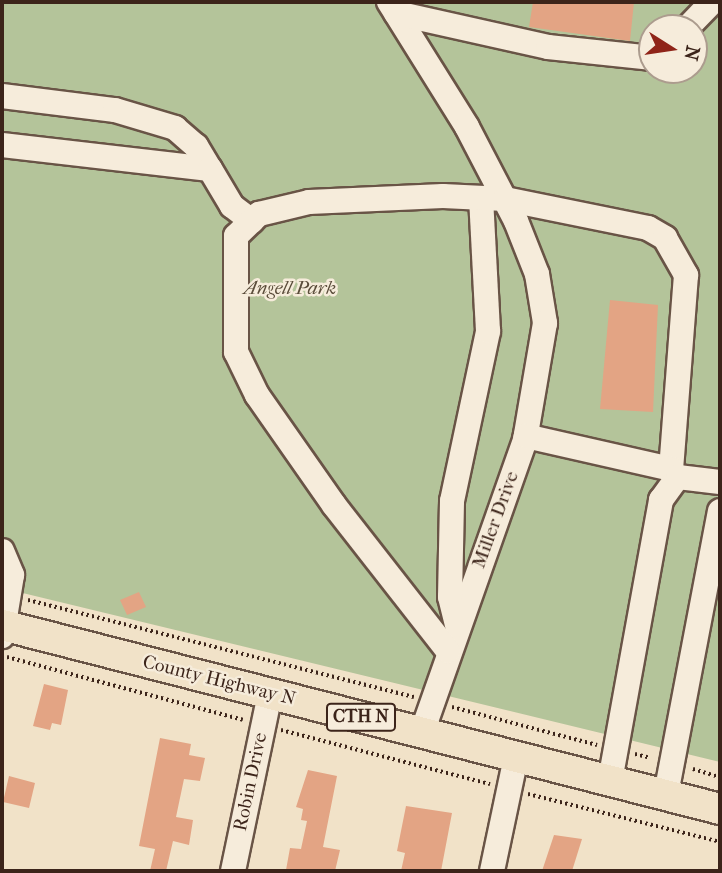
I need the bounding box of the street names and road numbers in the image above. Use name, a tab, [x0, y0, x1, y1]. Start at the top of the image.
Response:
street label: Miller Drive	[468, 468, 524, 572]
street label: County Highway N	[140, 651, 298, 711]
road number: CTH N	[324, 702, 398, 732]
street label: Robin Drive	[229, 731, 273, 833]

